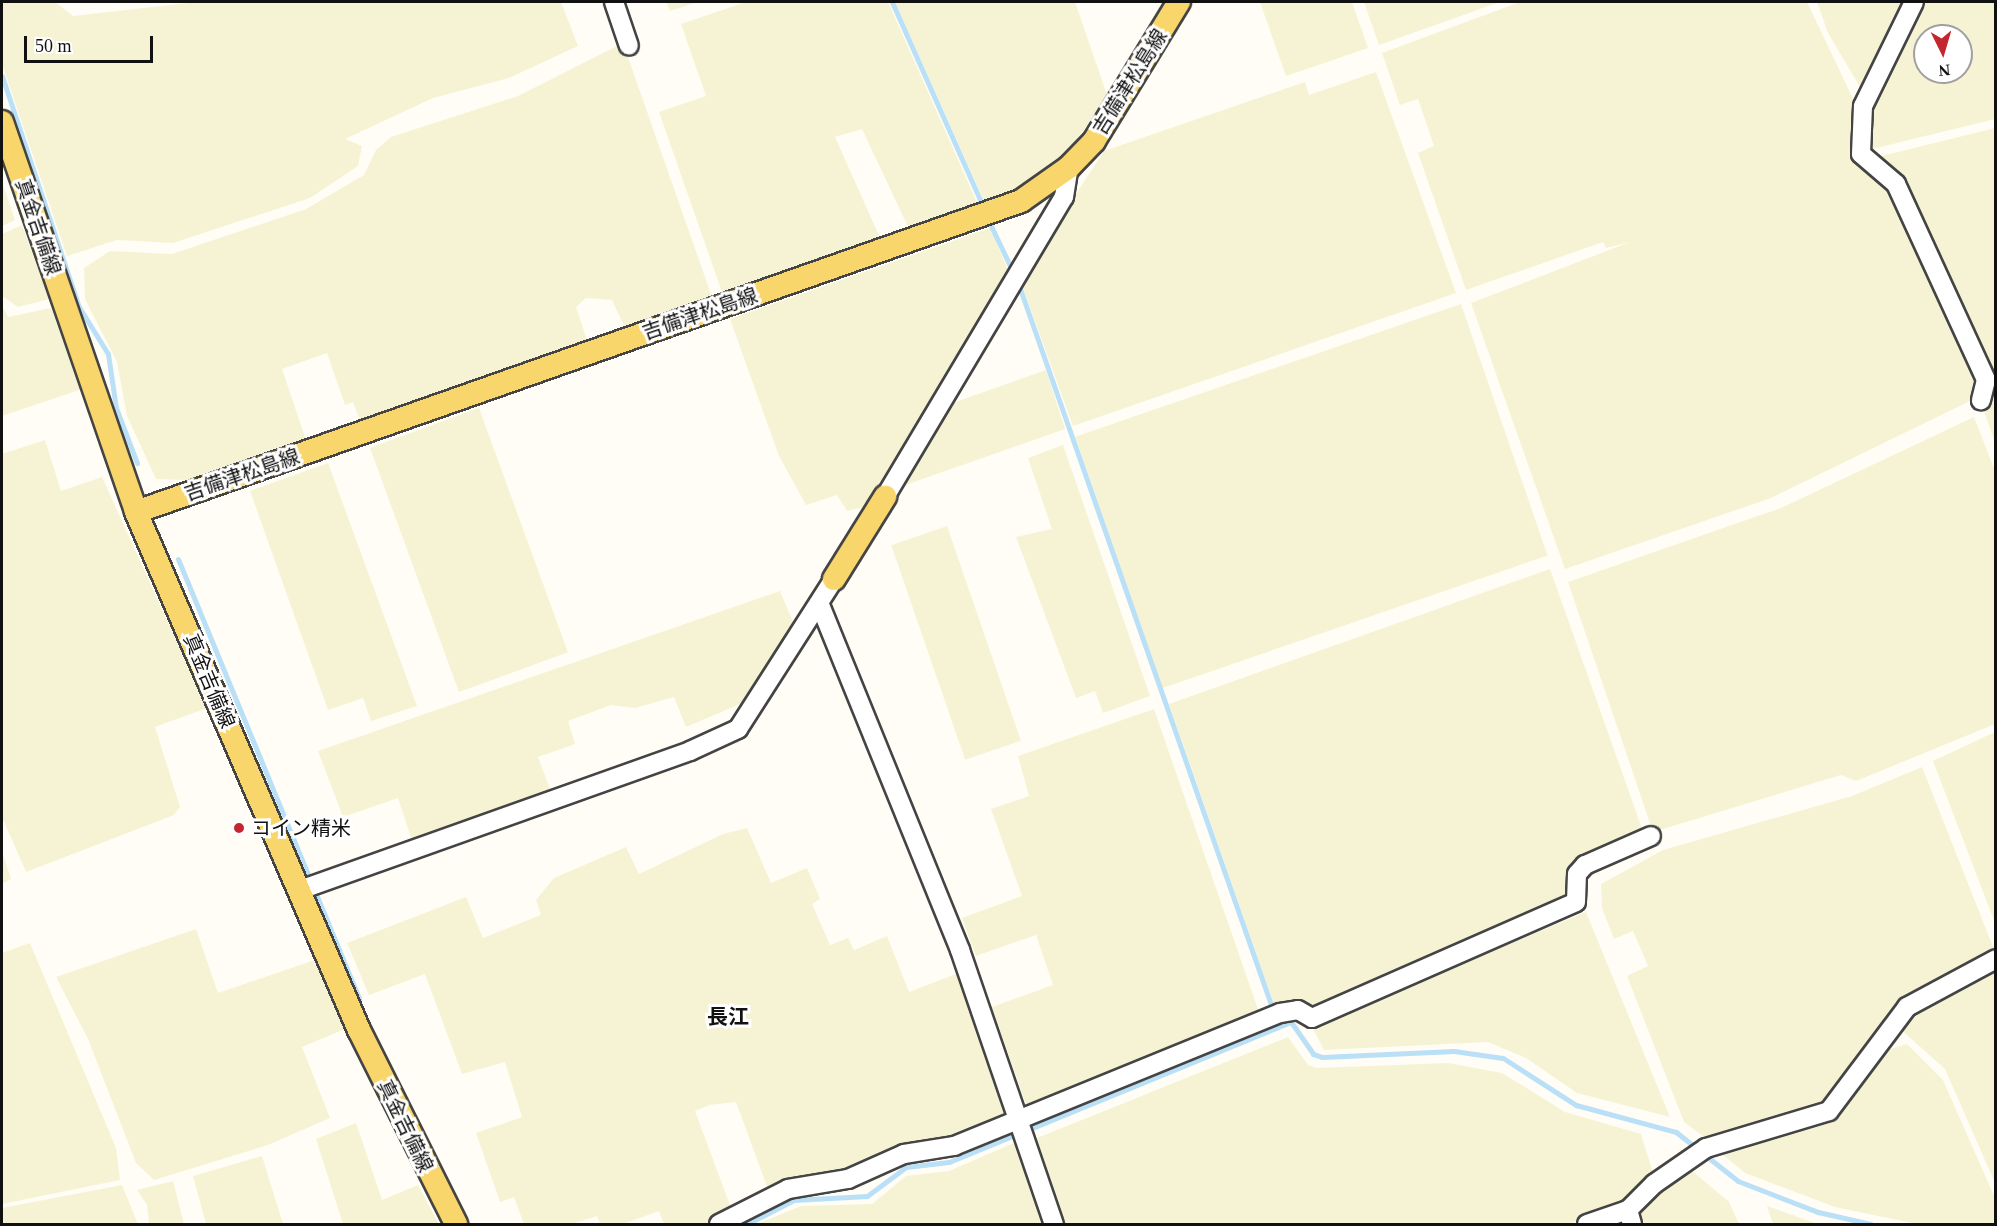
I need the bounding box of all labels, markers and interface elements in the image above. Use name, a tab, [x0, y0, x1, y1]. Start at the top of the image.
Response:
scale bar	[27, 24, 156, 62]
north arrow	[1913, 24, 1973, 84]
street label: 吉備津松島線	[1088, 25, 1172, 139]
text: 50 m	[35, 36, 72, 56]
text: N	[1938, 61, 1951, 79]
street label: 真金吉備線	[10, 176, 66, 278]
street label: 吉備津松島線	[639, 283, 761, 345]
street label: 吉備津松島線	[181, 444, 303, 506]
street label: 真金吉備線	[178, 630, 240, 732]
place label: コイン精米	[251, 816, 351, 840]
marker: コイン精米	[232, 821, 246, 835]
district label: 長江	[707, 1004, 749, 1030]
street label: 真金吉備線	[372, 1076, 438, 1176]

